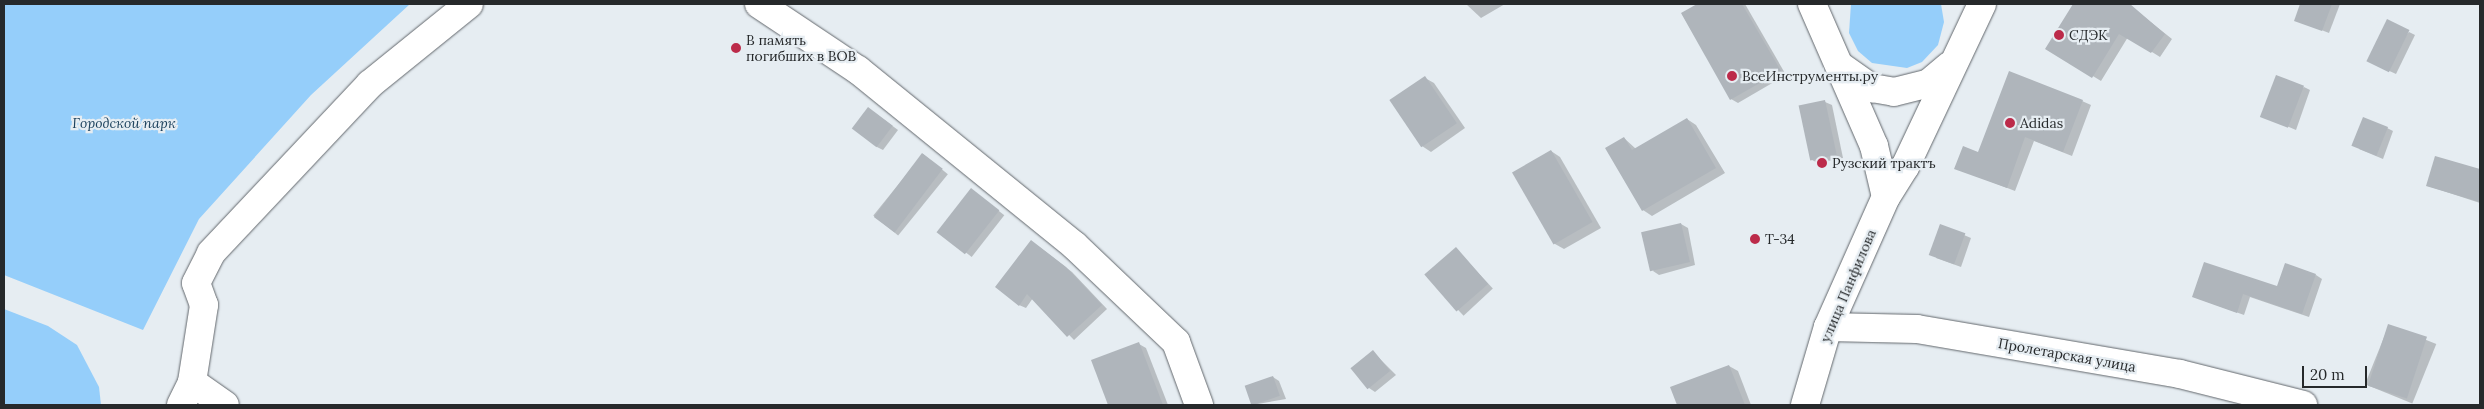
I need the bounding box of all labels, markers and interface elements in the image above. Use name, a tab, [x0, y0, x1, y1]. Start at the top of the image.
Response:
place label: СДЭК	[2069, 27, 2108, 43]
marker: СДЭК	[2053, 29, 2065, 41]
place label: В память погибших в ВОВ	[746, 32, 856, 64]
marker: В память погибших в ВОВ	[730, 42, 742, 54]
place label: ВсеИнструменты.ру	[1742, 68, 1878, 84]
marker: ВсеИнструменты.ру	[1726, 70, 1738, 82]
park label: Городской парк	[72, 115, 176, 131]
place label: Adidas	[2020, 115, 2063, 131]
marker: Adidas	[2004, 117, 2016, 129]
place label: Рузский трактъ	[1832, 155, 1936, 171]
marker: Рузский трактъ	[1816, 157, 1828, 169]
street label: улица Панфилова	[1817, 227, 1879, 345]
place label: Т-34	[1765, 231, 1795, 247]
marker: Т-34	[1749, 233, 1761, 245]
street label: Пролетарская улица	[1997, 335, 2137, 375]
scale bar	[2304, 356, 2369, 388]
text: 20 m	[2310, 365, 2345, 384]

